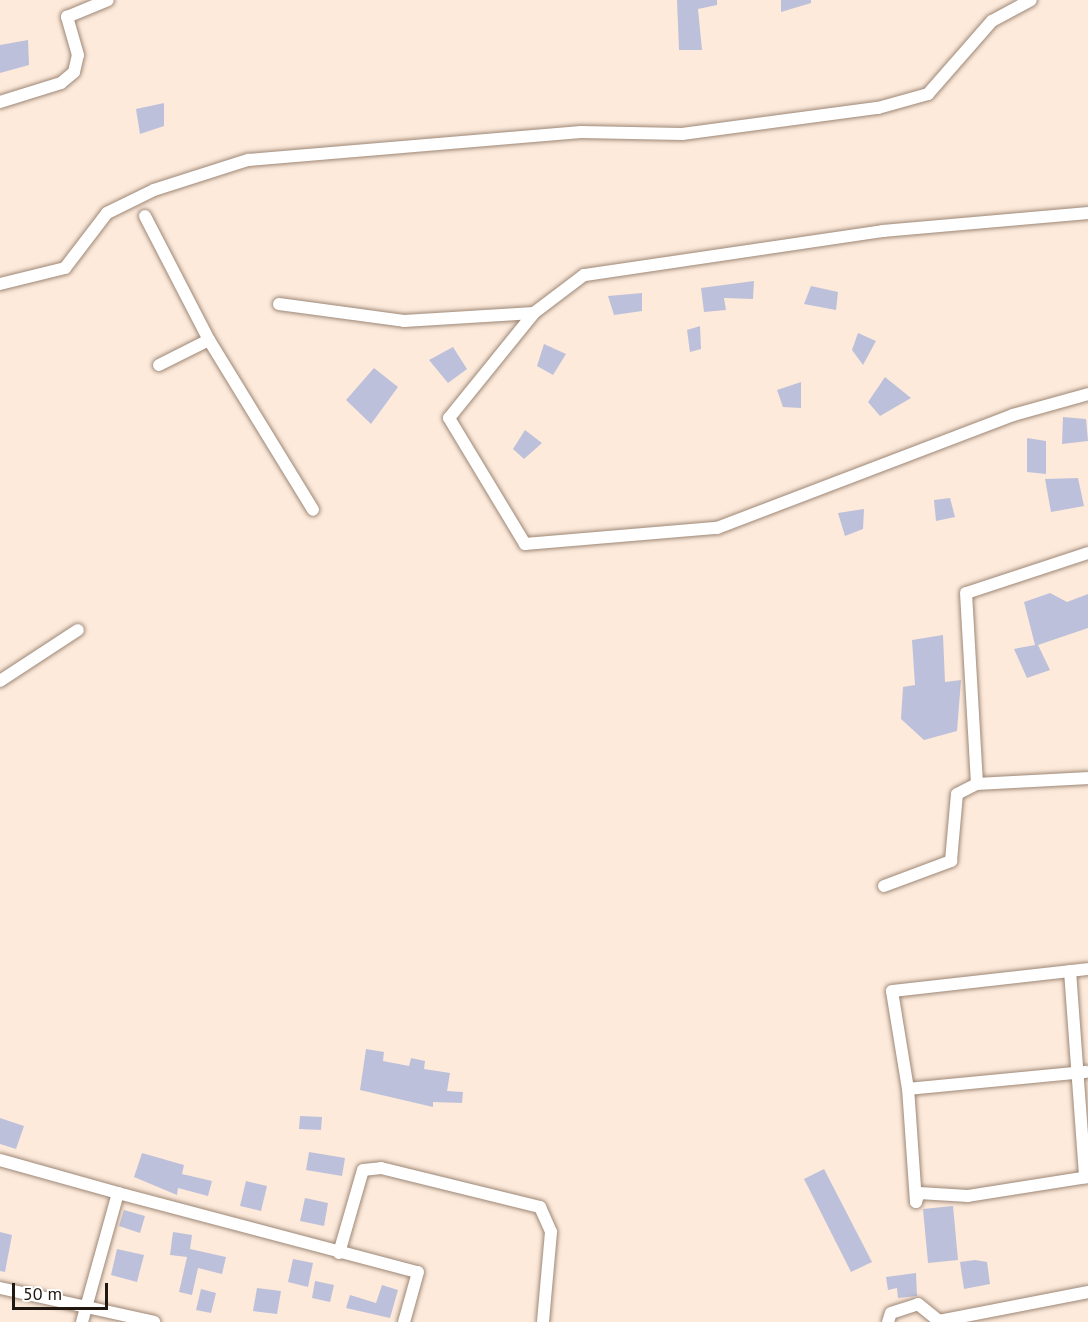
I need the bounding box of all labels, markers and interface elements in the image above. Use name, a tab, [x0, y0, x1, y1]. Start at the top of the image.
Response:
scale bar	[15, 1271, 111, 1309]
text: 50 m	[23, 1282, 62, 1305]

